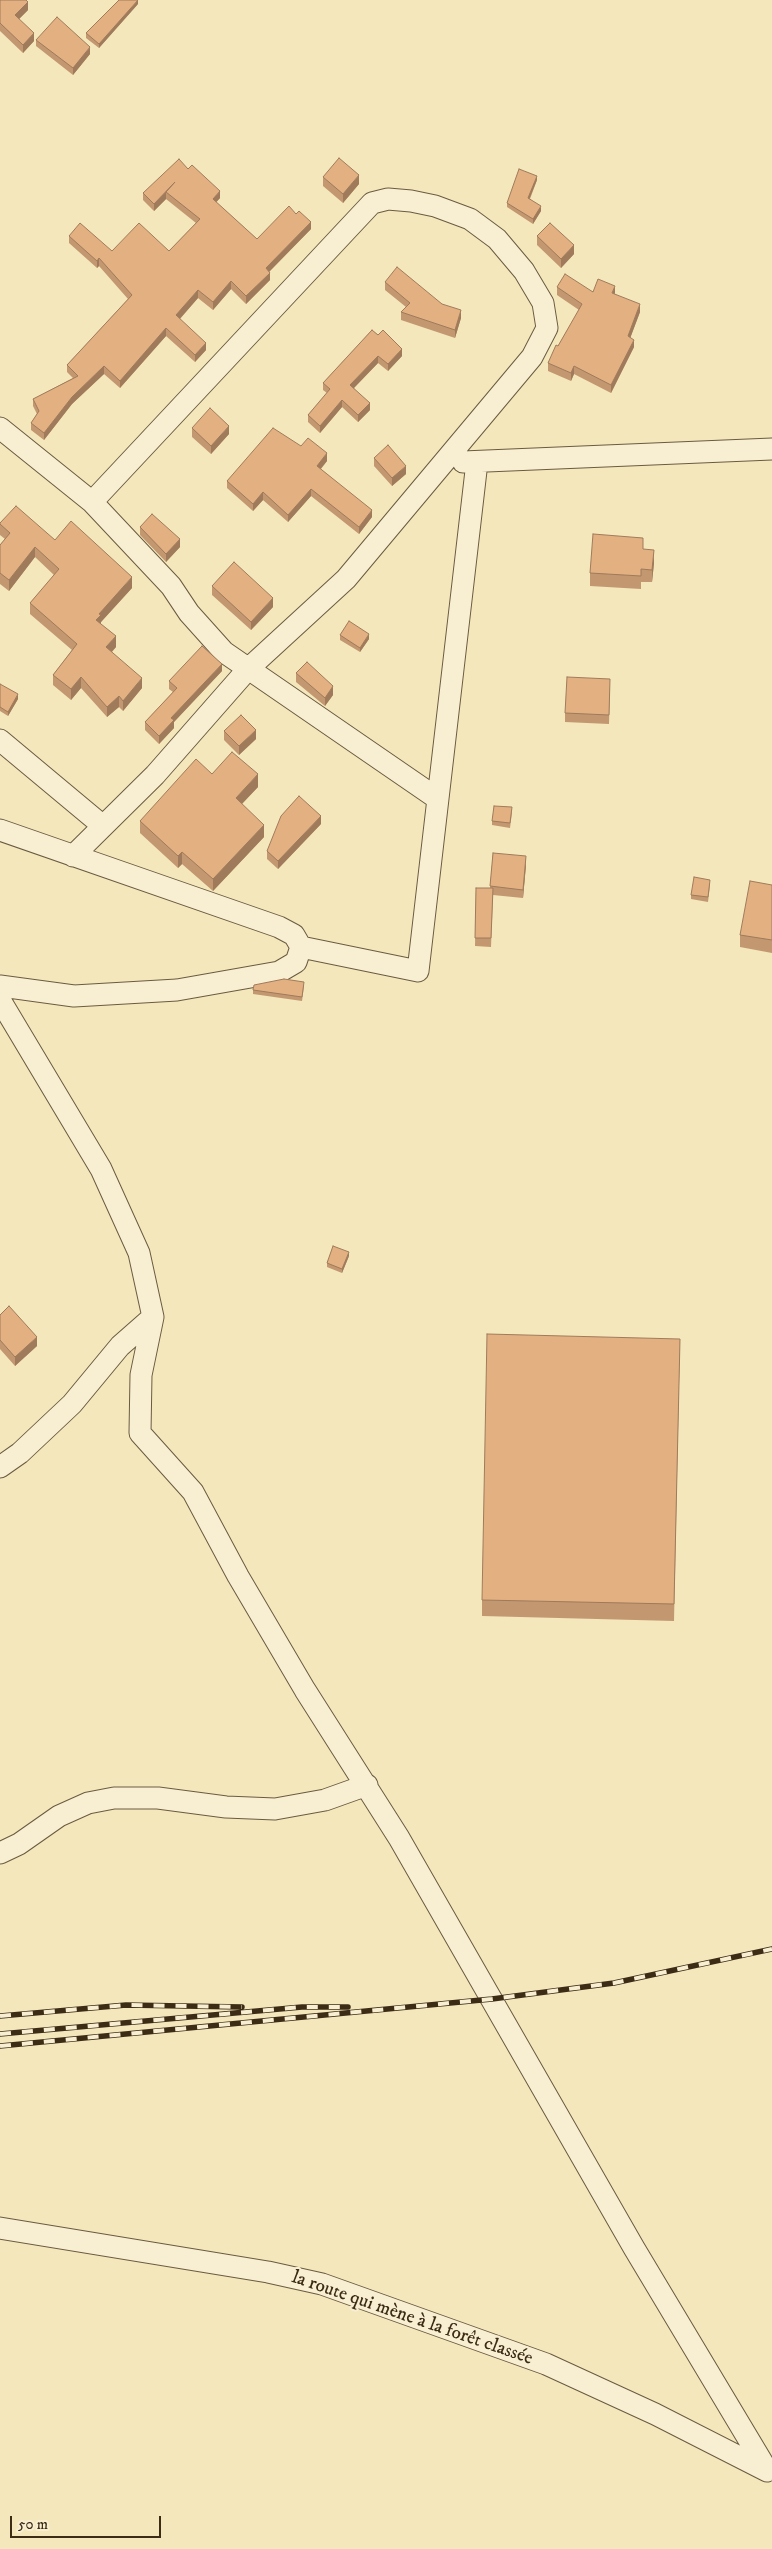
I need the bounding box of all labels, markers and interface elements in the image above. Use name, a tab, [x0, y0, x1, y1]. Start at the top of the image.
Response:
street label: la route qui mène à la forêt classée	[288, 2267, 536, 2371]
scale bar	[12, 2506, 164, 2538]
text: 50 m	[18, 2515, 48, 2534]

